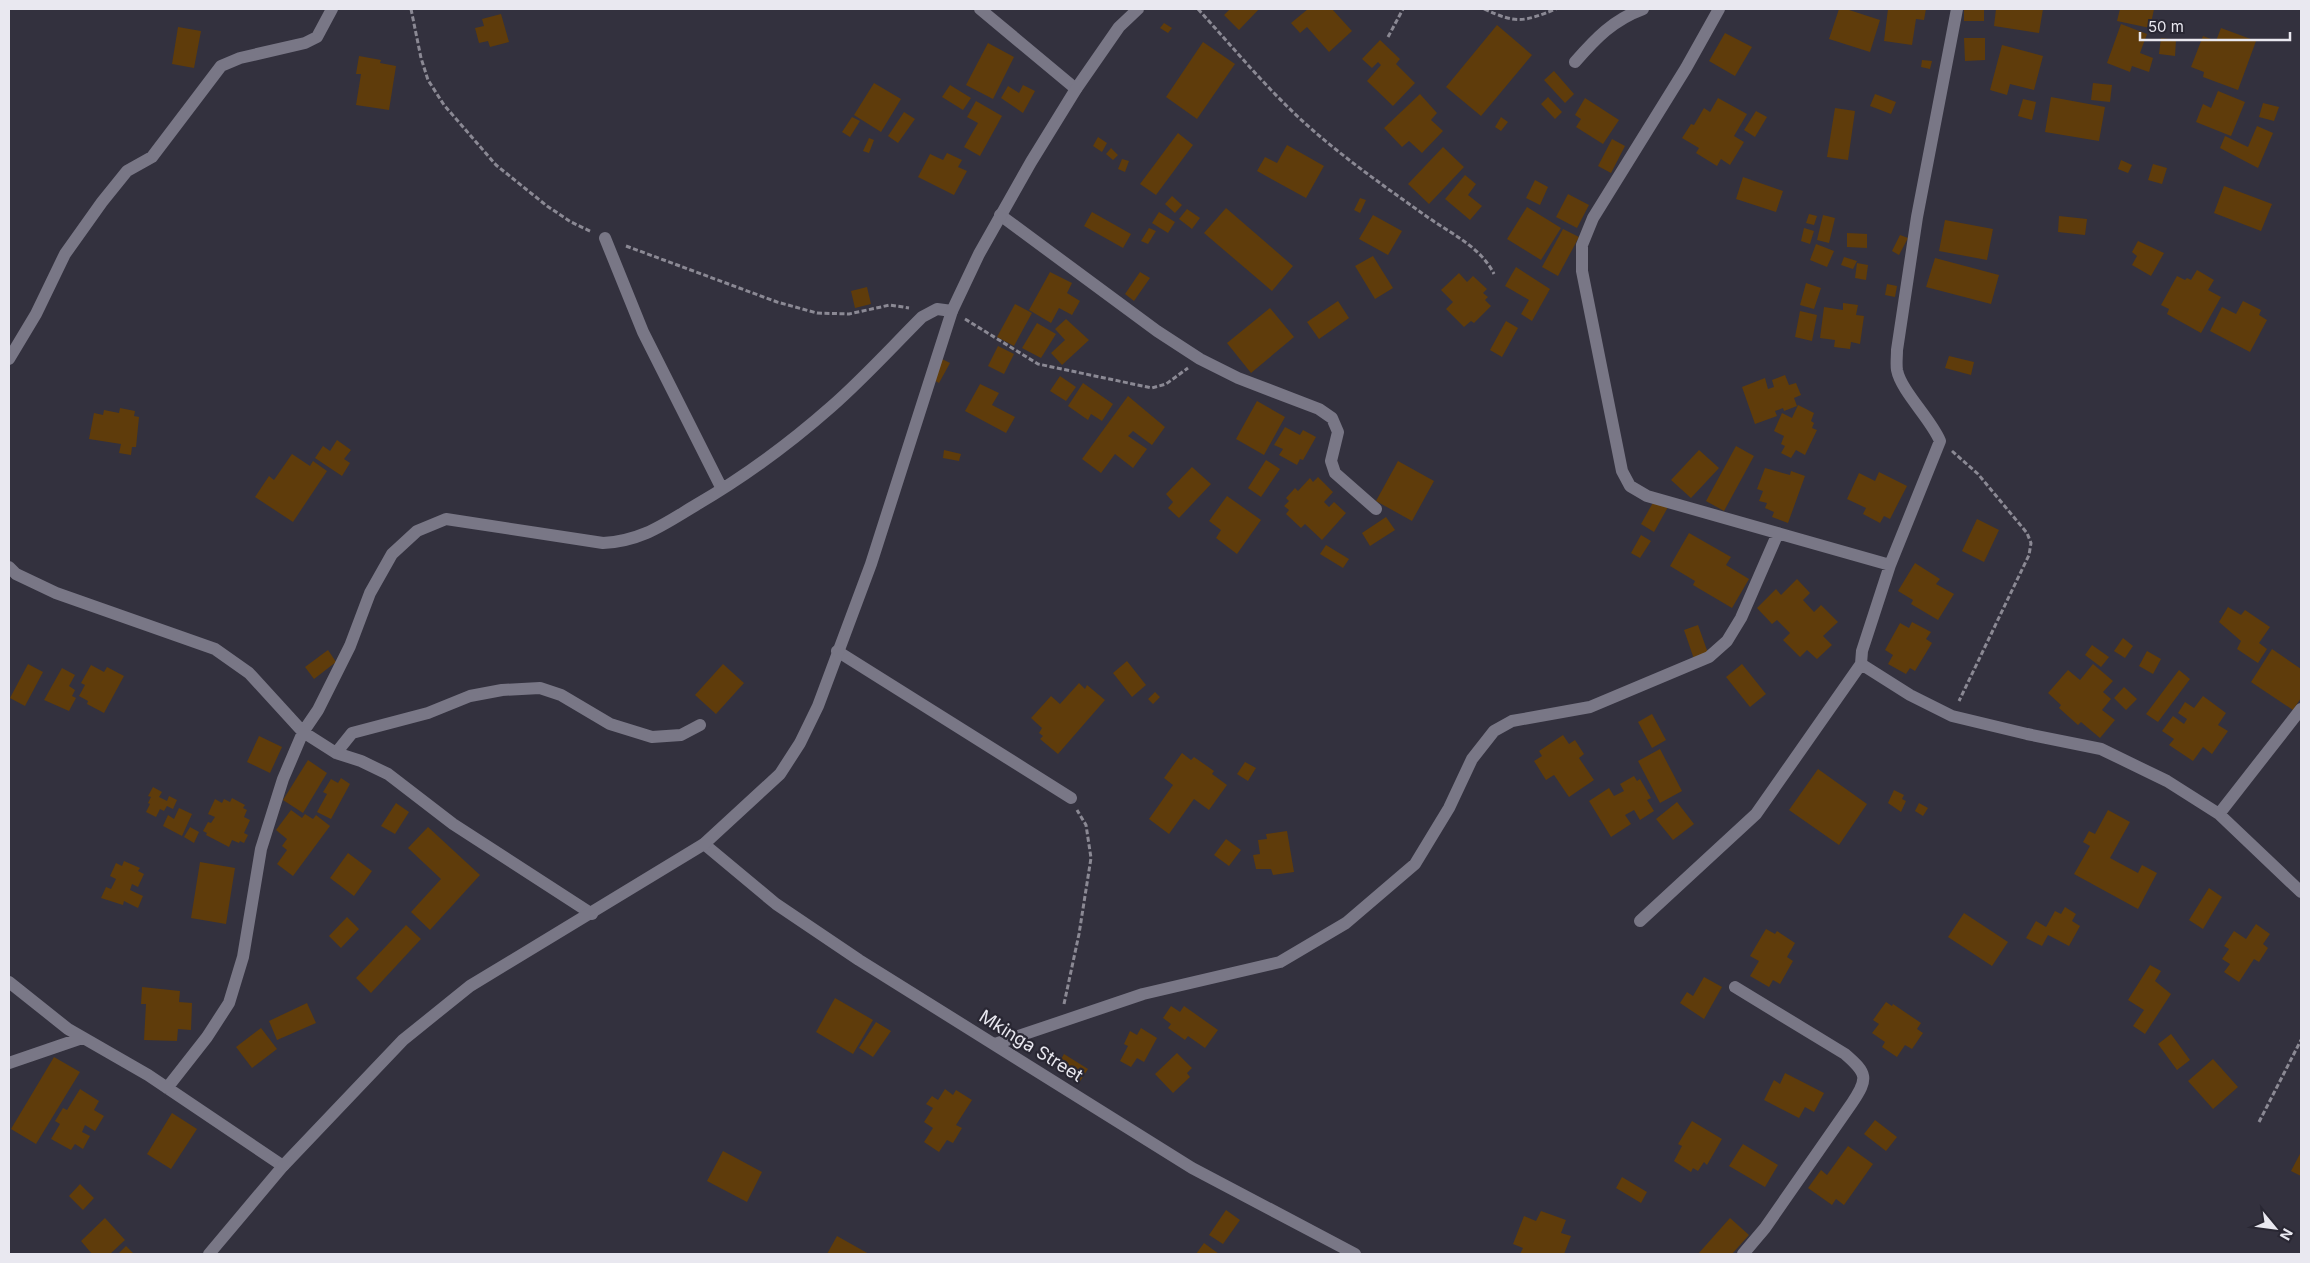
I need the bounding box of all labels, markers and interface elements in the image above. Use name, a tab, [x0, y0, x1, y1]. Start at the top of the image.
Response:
scale bar	[2140, 10, 2290, 42]
text: 50 m	[2148, 17, 2184, 36]
street label: Mkinga Street	[976, 1005, 1087, 1086]
north arrow	[2250, 1203, 2300, 1253]
text: N	[2277, 1226, 2297, 1243]

